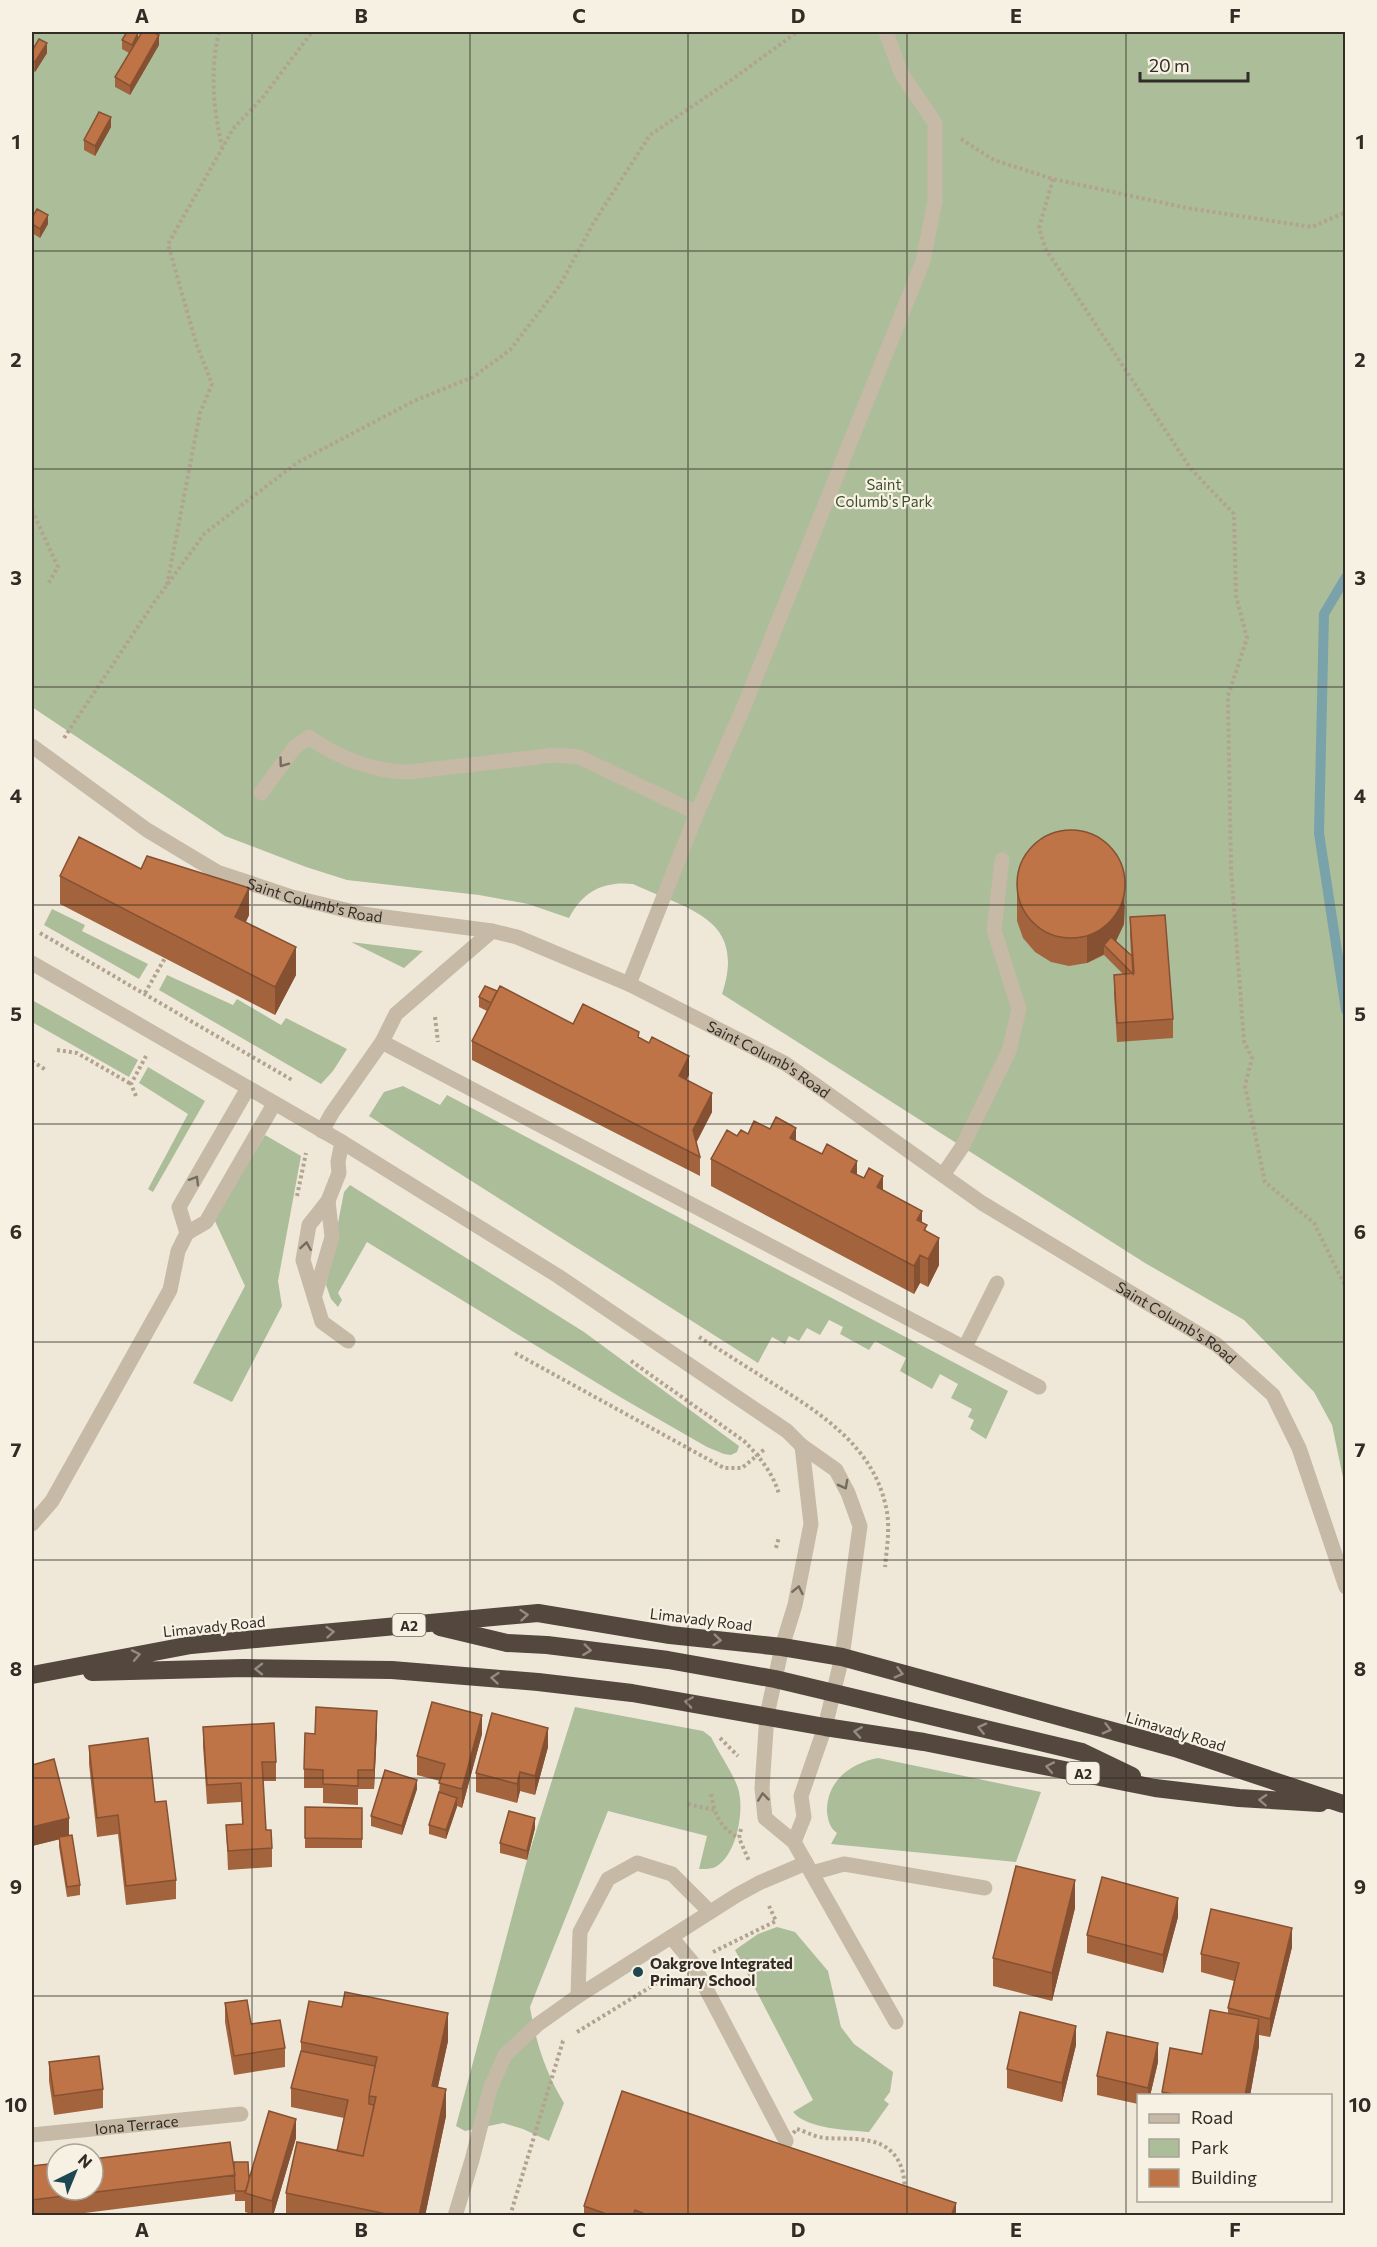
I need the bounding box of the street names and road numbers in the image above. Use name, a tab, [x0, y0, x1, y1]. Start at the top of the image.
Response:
street label: Saint Columb's Road	[245, 874, 384, 926]
street label: Saint Columb's Road	[704, 1016, 834, 1101]
street label: Saint Columb's Road	[1113, 1277, 1240, 1367]
street label: Limavady Road	[649, 1604, 753, 1634]
street label: Limavady Road	[162, 1612, 266, 1640]
road number: A2	[392, 1614, 426, 1636]
street label: Limavady Road	[1124, 1707, 1228, 1755]
road number: A2	[1066, 1762, 1100, 1784]
street label: Iona Terrace	[94, 2111, 179, 2138]

